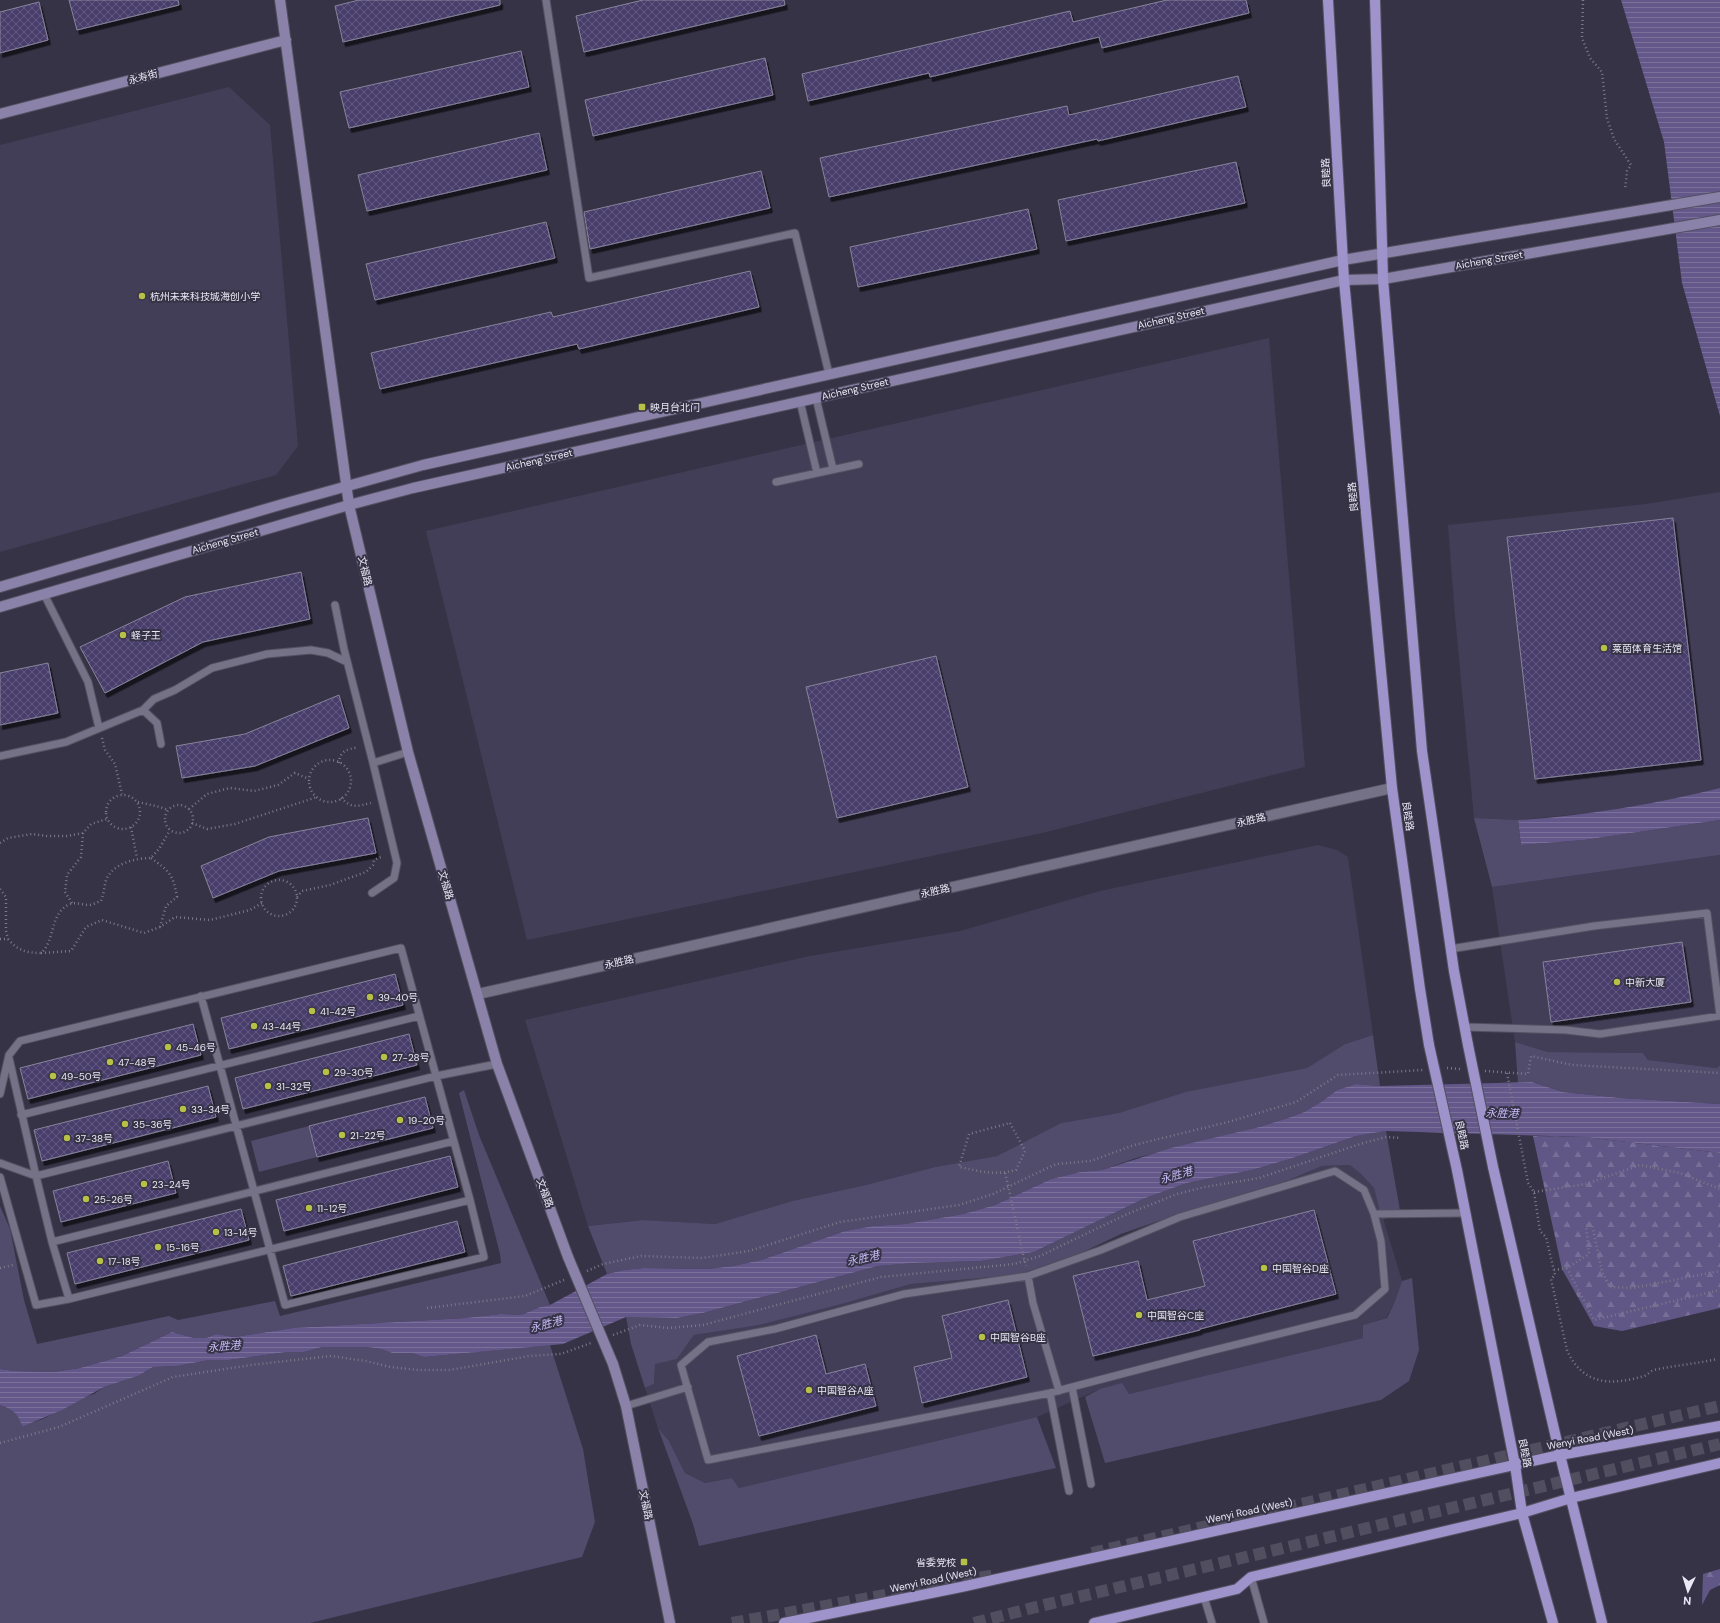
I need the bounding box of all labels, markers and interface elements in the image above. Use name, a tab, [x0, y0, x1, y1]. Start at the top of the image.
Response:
street label: 永寿街	[127, 67, 159, 87]
street label: 良睦路	[1319, 158, 1333, 188]
street label: Aicheng Street	[1454, 248, 1524, 272]
place label: 杭州未来科技城海创小学	[150, 290, 260, 303]
marker: 杭州未来科技城海创小学	[137, 291, 147, 301]
street label: Aicheng Street	[1136, 304, 1206, 332]
street label: Aicheng Street	[820, 375, 890, 403]
place label: 映月台北门	[650, 401, 700, 414]
marker: 映月台北门	[637, 402, 647, 412]
street label: Aicheng Street	[504, 446, 574, 474]
street label: 良睦路	[1345, 481, 1361, 513]
street label: Aicheng Street	[190, 525, 260, 557]
street label: 文福路	[355, 555, 375, 587]
place label: 蛏子王	[131, 629, 161, 642]
marker: 蛏子王	[118, 630, 128, 640]
place label: 莱茵体育生活馆	[1612, 642, 1682, 655]
marker: 莱茵体育生活馆	[1599, 643, 1609, 653]
street label: 良睦路	[1399, 800, 1417, 832]
street label: 永胜路	[1235, 810, 1267, 830]
street label: 文福路	[436, 869, 456, 901]
street label: 永胜路	[919, 881, 951, 901]
street label: 永胜路	[603, 952, 635, 972]
place label: 中新大厦	[1625, 976, 1665, 989]
marker: 中新大厦	[1612, 977, 1622, 987]
place label: 39-40号	[378, 991, 418, 1004]
marker: 39-40号	[365, 992, 375, 1002]
place label: 41-42号	[320, 1005, 356, 1018]
marker: 41-42号	[307, 1006, 317, 1016]
place label: 43-44号	[262, 1020, 302, 1033]
marker: 43-44号	[249, 1021, 259, 1031]
place label: 45-46号	[176, 1041, 216, 1054]
marker: 45-46号	[163, 1042, 173, 1052]
place label: 27-28号	[392, 1051, 430, 1064]
marker: 27-28号	[379, 1052, 389, 1062]
place label: 47-48号	[118, 1056, 157, 1069]
marker: 47-48号	[105, 1057, 115, 1067]
place label: 29-30号	[334, 1066, 374, 1079]
marker: 29-30号	[321, 1067, 331, 1077]
place label: 49-50号	[61, 1070, 102, 1083]
marker: 49-50号	[48, 1071, 58, 1081]
place label: 31-32号	[276, 1080, 312, 1093]
marker: 31-32号	[263, 1081, 273, 1091]
place label: 33-34号	[191, 1103, 230, 1116]
marker: 33-34号	[178, 1104, 188, 1114]
water label: 永胜港	[1485, 1106, 1521, 1120]
place label: 19-20号	[408, 1114, 445, 1127]
marker: 19-20号	[395, 1115, 405, 1125]
place label: 35-36号	[133, 1118, 173, 1131]
marker: 35-36号	[120, 1119, 130, 1129]
street label: 良睦路	[1453, 1119, 1471, 1151]
place label: 21-22号	[350, 1129, 386, 1142]
marker: 21-22号	[337, 1130, 347, 1140]
place label: 37-38号	[75, 1132, 113, 1145]
marker: 37-38号	[62, 1133, 72, 1143]
water label: 永胜港	[1158, 1163, 1196, 1186]
street label: 文福路	[534, 1177, 556, 1209]
place label: 23-24号	[152, 1178, 191, 1191]
marker: 23-24号	[139, 1179, 149, 1189]
place label: 25-26号	[94, 1193, 133, 1206]
marker: 25-26号	[81, 1194, 91, 1204]
place label: 11-12号	[317, 1202, 348, 1215]
marker: 11-12号	[304, 1203, 314, 1213]
place label: 13-14号	[224, 1226, 258, 1239]
marker: 13-14号	[211, 1227, 221, 1237]
place label: 15-16号	[166, 1241, 200, 1254]
marker: 15-16号	[153, 1242, 163, 1252]
water label: 永胜港	[845, 1247, 883, 1269]
place label: 17-18号	[108, 1255, 141, 1268]
marker: 17-18号	[95, 1256, 105, 1266]
place label: 中国智谷D座	[1272, 1262, 1329, 1275]
marker: 中国智谷D座	[1259, 1263, 1269, 1273]
place label: 中国智谷C座	[1147, 1309, 1204, 1322]
marker: 中国智谷C座	[1134, 1310, 1144, 1320]
water label: 永胜港	[528, 1312, 566, 1335]
place label: 中国智谷B座	[990, 1331, 1046, 1344]
marker: 中国智谷B座	[977, 1332, 987, 1342]
water label: 永胜港	[207, 1338, 243, 1354]
place label: 中国智谷A座	[817, 1384, 874, 1397]
marker: 中国智谷A座	[804, 1385, 814, 1395]
street label: Wenyi Road (West)	[1546, 1423, 1635, 1453]
street label: 良睦路	[1516, 1437, 1534, 1469]
street label: 文福路	[637, 1489, 655, 1521]
street label: Wenyi Road (West)	[1205, 1495, 1294, 1527]
place label: 省委党校	[916, 1556, 956, 1569]
marker: 省委党校	[959, 1557, 969, 1567]
street label: Wenyi Road (West)	[889, 1564, 978, 1596]
north arrow	[1668, 1571, 1708, 1611]
text: N	[1683, 1594, 1692, 1608]

